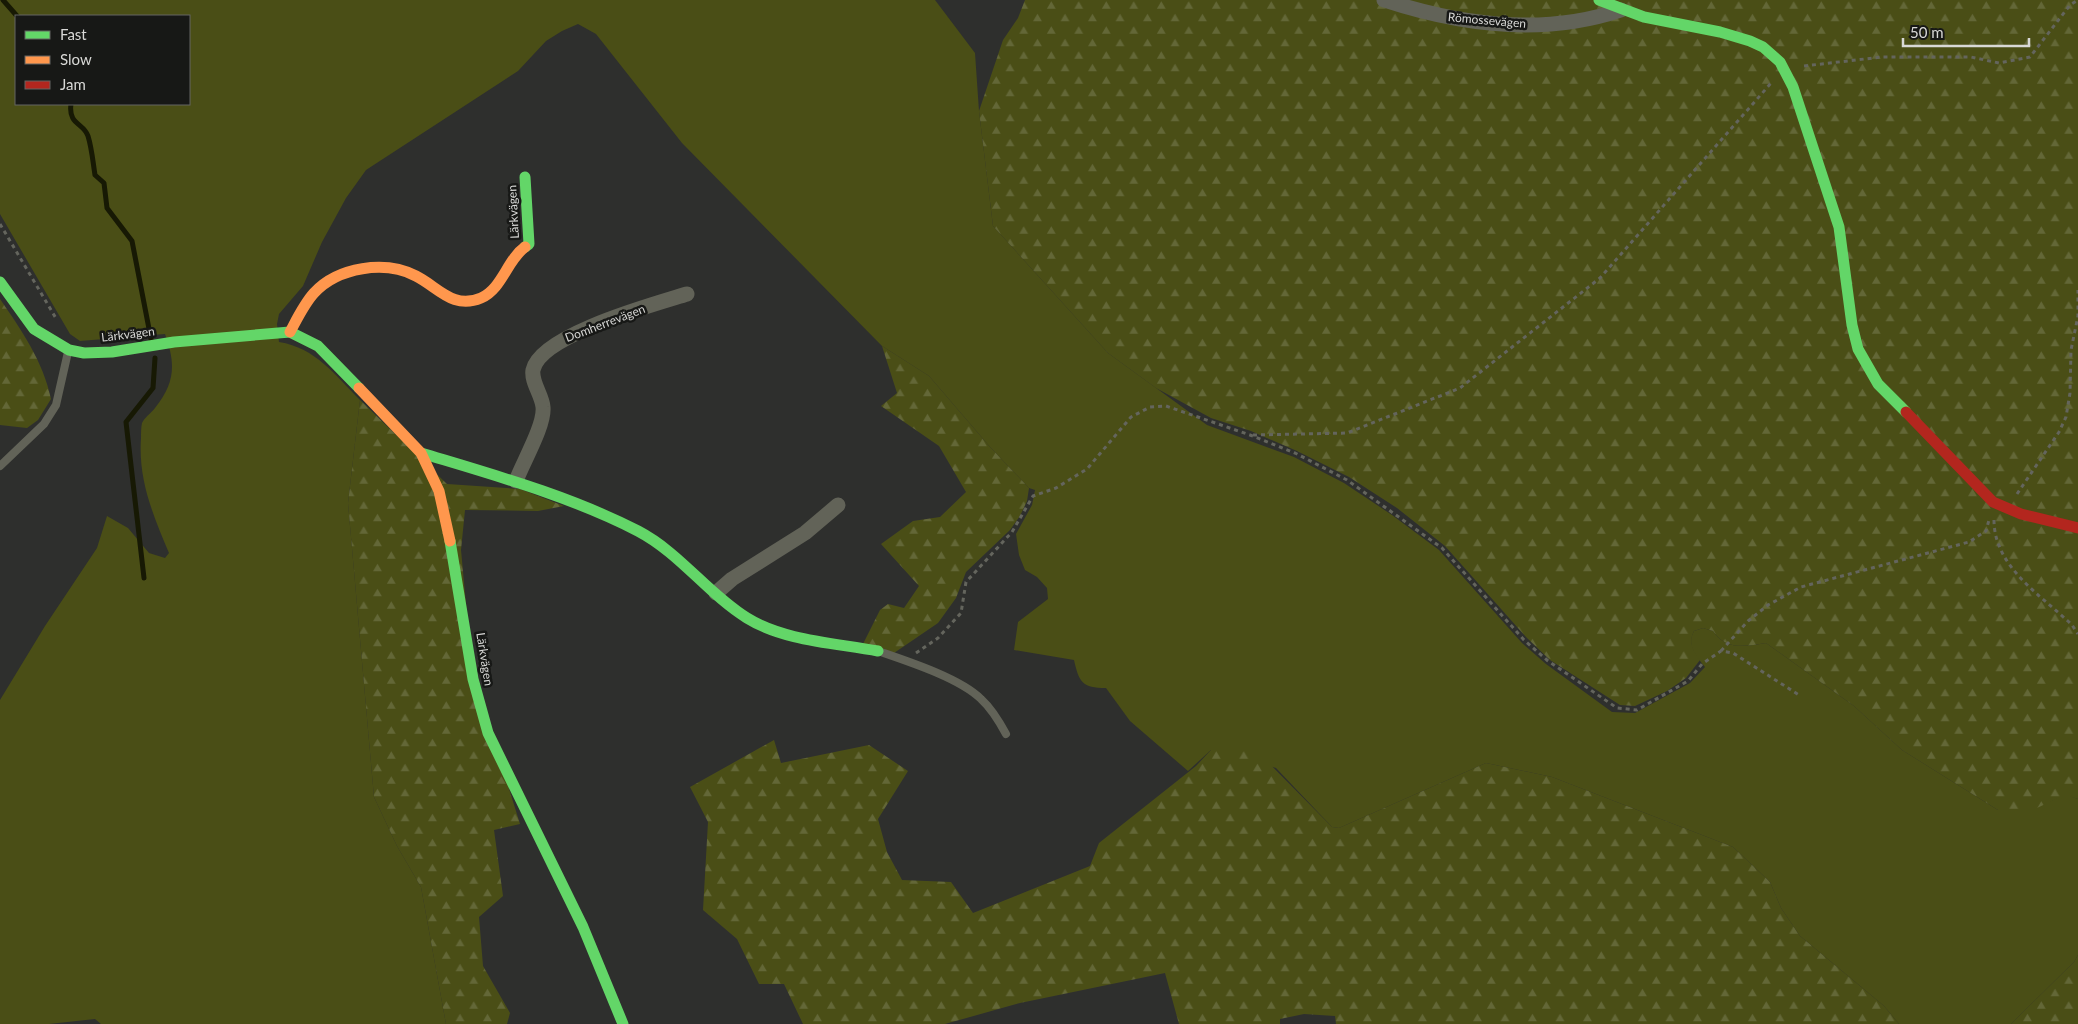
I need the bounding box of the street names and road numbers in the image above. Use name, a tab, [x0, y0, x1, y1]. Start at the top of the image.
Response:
street label: Römossevägen	[1447, 9, 1527, 31]
street label: Lärkvägen	[504, 185, 522, 239]
street label: Domherrevägen	[563, 301, 647, 345]
street label: Lärkvägen	[100, 323, 156, 345]
street label: Lärkvägen	[473, 631, 497, 687]

